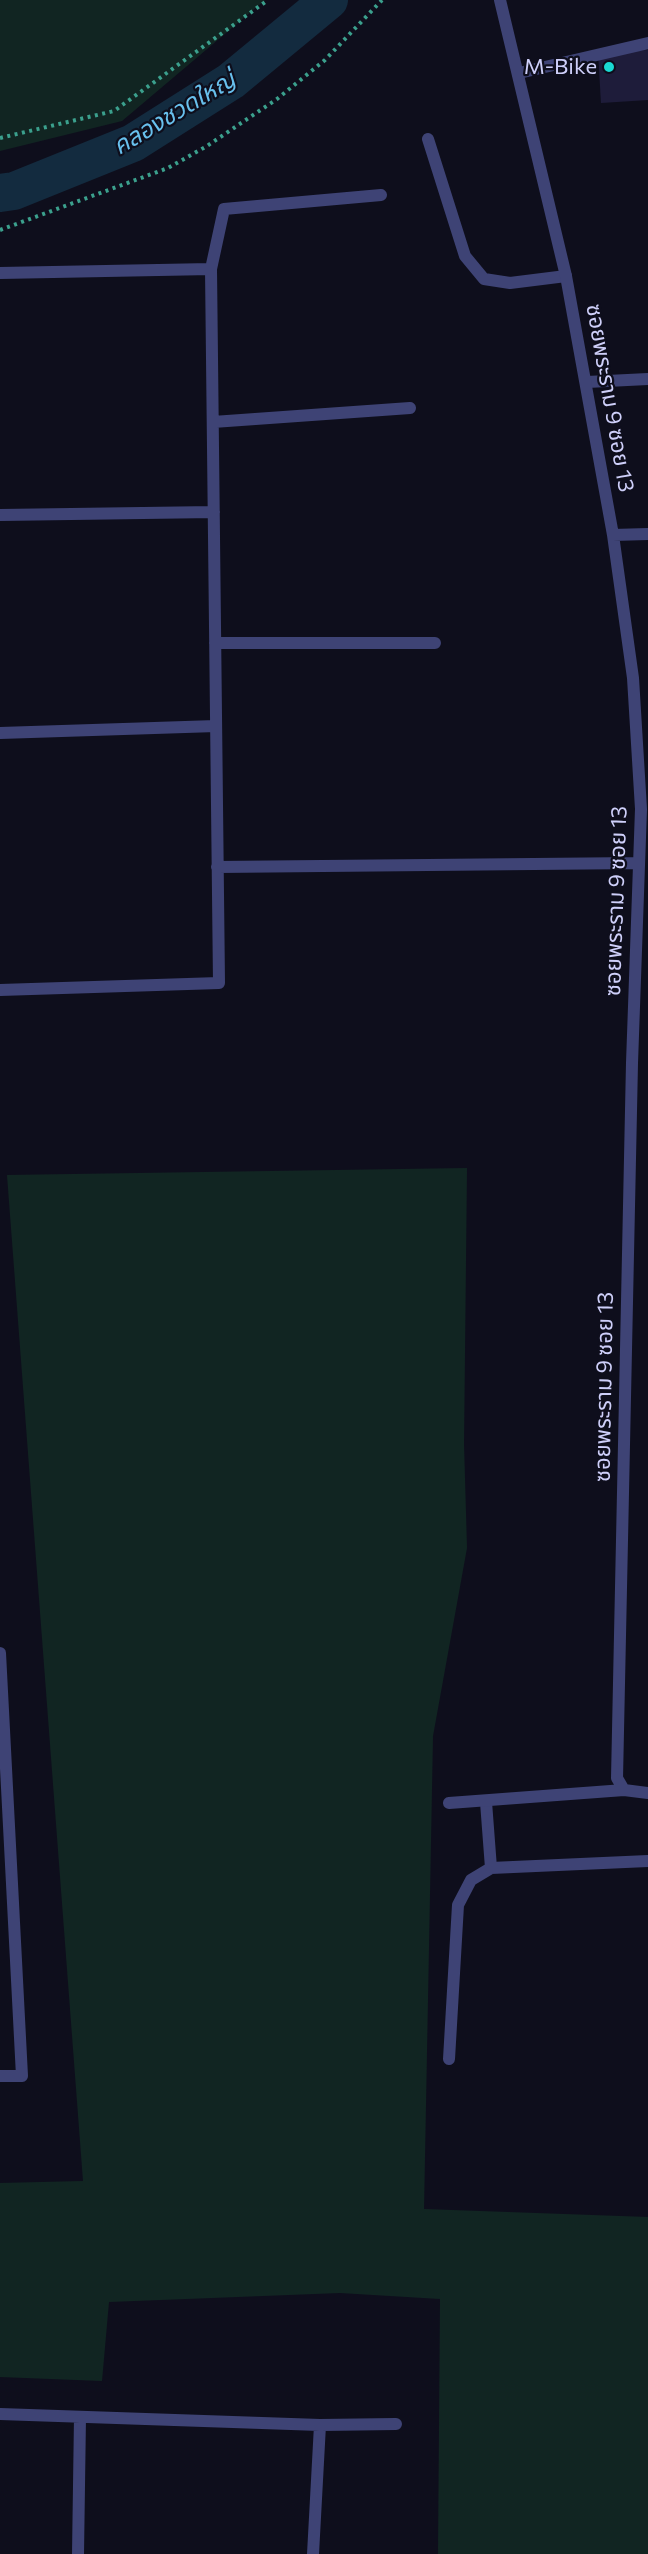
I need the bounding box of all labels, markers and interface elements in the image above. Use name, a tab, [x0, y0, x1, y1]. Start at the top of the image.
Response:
place label: M-Bike	[524, 54, 597, 80]
marker: M-Bike	[602, 60, 616, 74]
water label: คลองชวดใหญ่	[108, 65, 240, 161]
street label: ซอยพระราม 9 ซอย 13	[580, 302, 640, 494]
street label: ซอยพระราม 9 ซอย 13	[599, 805, 633, 997]
street label: ซอยพระราม 9 ซอย 13	[589, 1292, 619, 1482]

